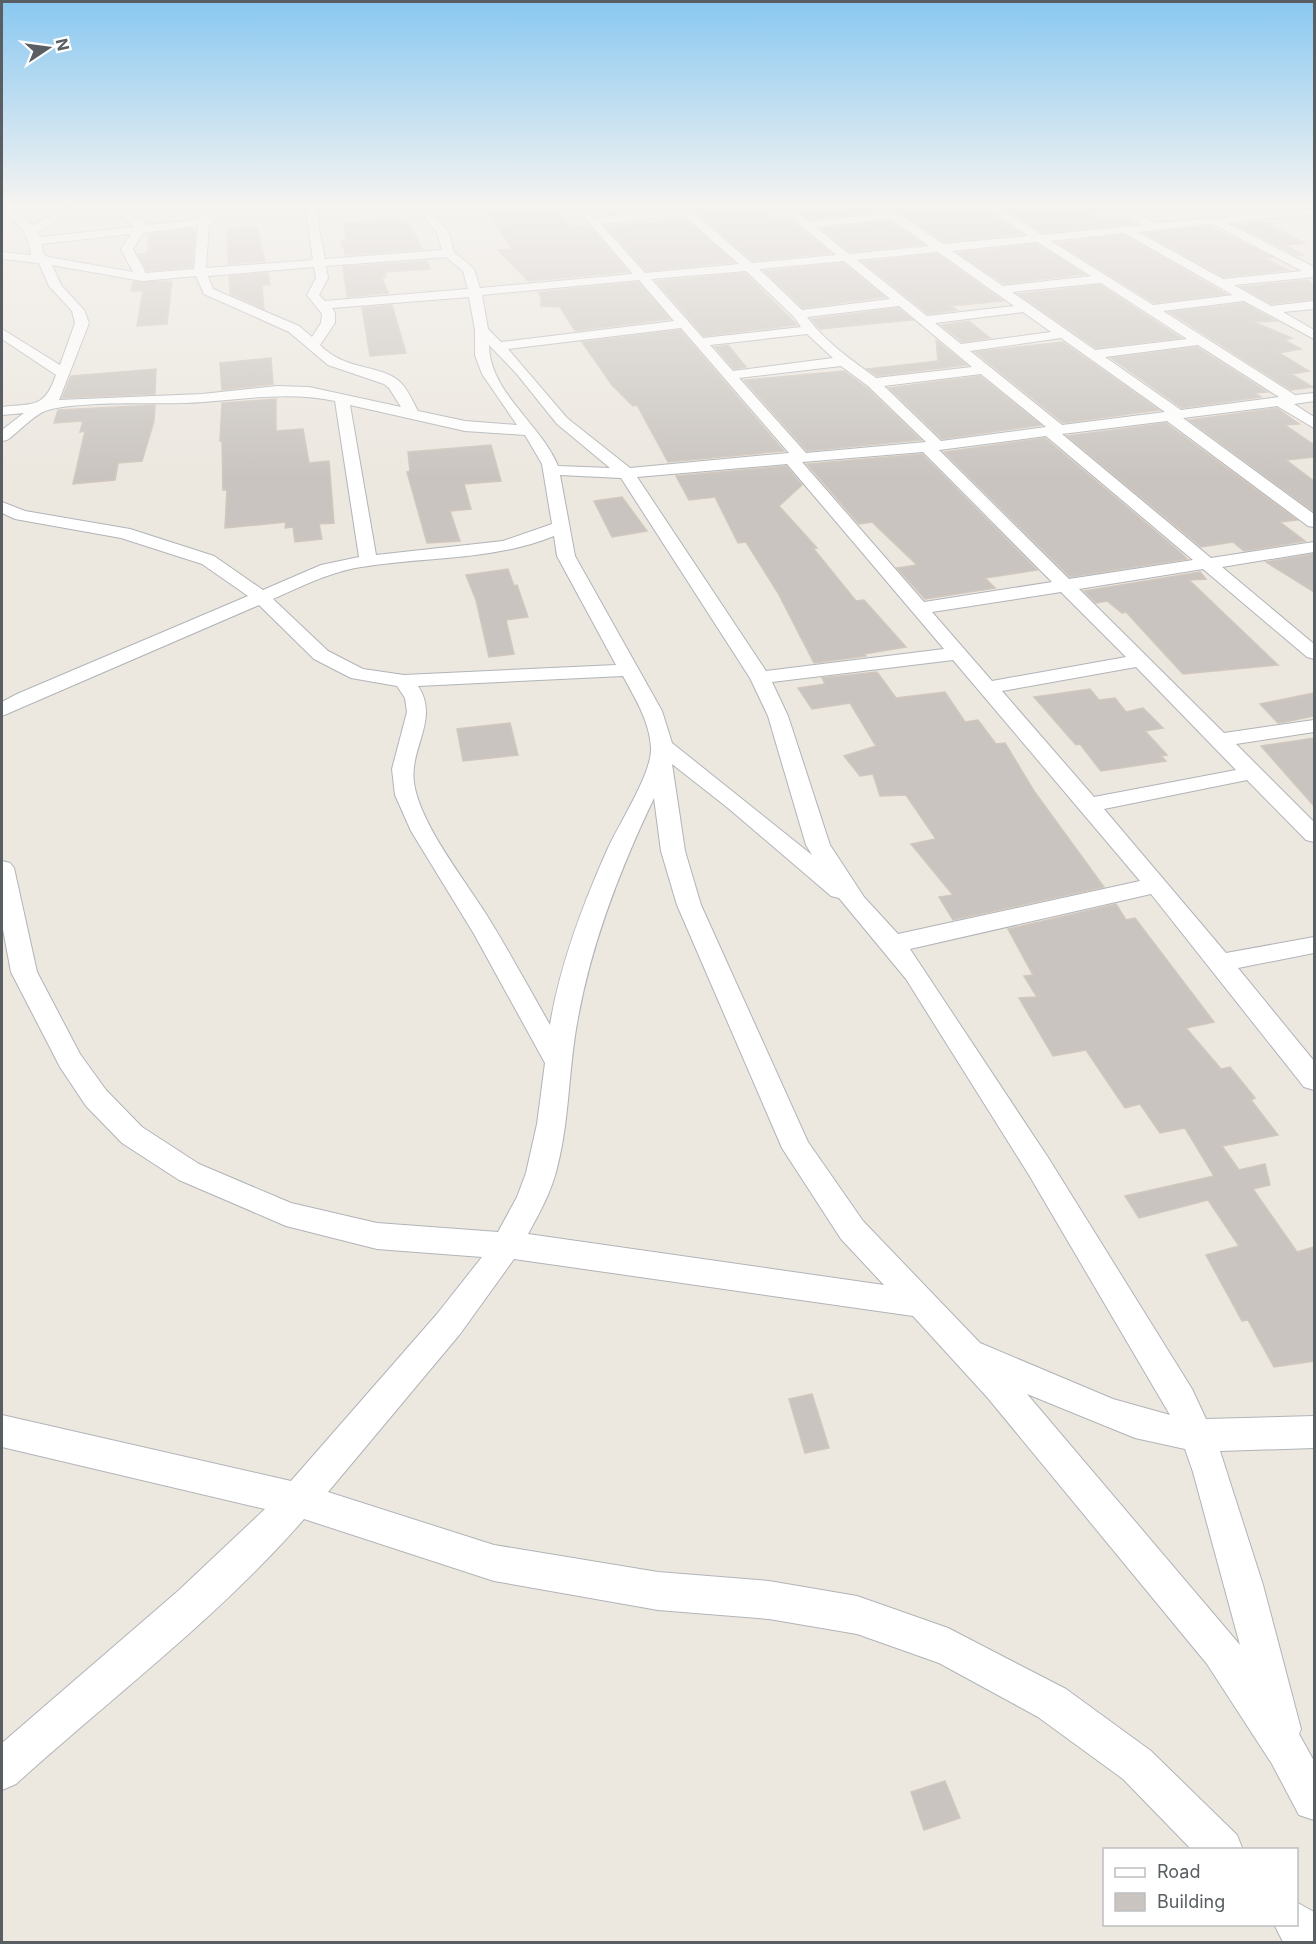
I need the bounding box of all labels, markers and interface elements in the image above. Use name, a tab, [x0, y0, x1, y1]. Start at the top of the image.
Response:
north arrow	[18, 18, 78, 78]
text: N	[51, 36, 74, 53]
legend	[1103, 1848, 1298, 1926]
text: Road	[1157, 1861, 1200, 1882]
text: Building	[1157, 1891, 1225, 1912]

